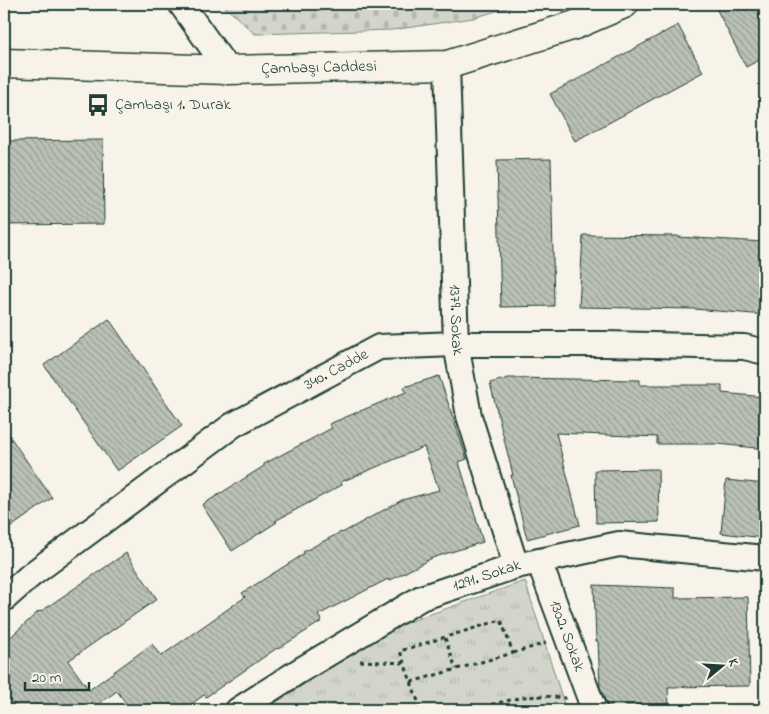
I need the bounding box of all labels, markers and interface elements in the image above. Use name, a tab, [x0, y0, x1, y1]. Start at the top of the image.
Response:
street label: Çambaşı Caddesi	[261, 55, 377, 81]
bus stop icon: Çambaşı 1. Durak	[85, 92, 111, 118]
place label: Çambaşı 1. Durak	[115, 93, 232, 117]
street label: 1379. Sokak	[442, 284, 470, 358]
street label: 340. Cadde	[300, 342, 374, 397]
street label: 1291. Sokak	[449, 553, 524, 599]
street label: 1302. Sokak	[543, 597, 591, 676]
north arrow	[696, 642, 746, 692]
text: K	[722, 656, 744, 670]
scale bar	[25, 659, 89, 691]
text: 20 m	[32, 667, 62, 689]

